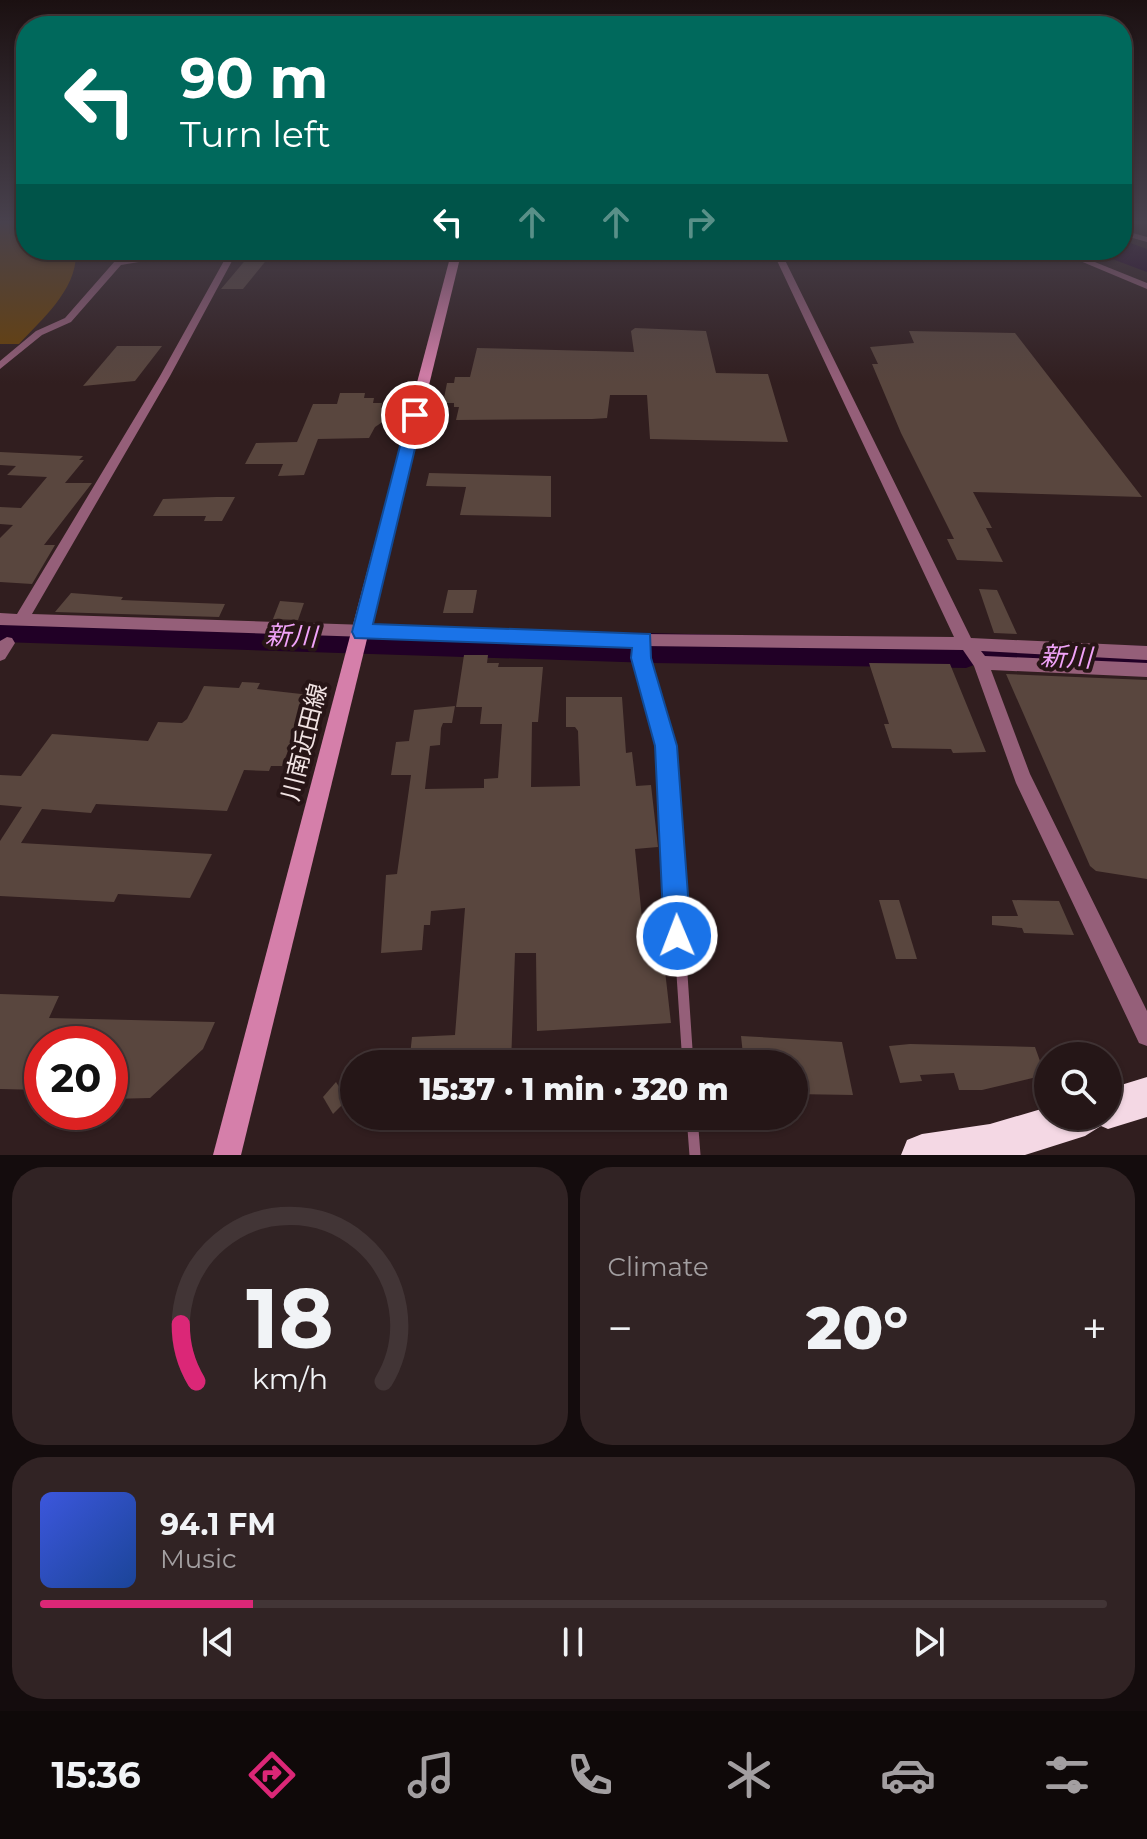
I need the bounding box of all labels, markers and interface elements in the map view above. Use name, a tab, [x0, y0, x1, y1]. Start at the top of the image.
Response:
text: 90 m	[180, 44, 328, 112]
icon: left	[48, 48, 152, 152]
text: Turn left	[180, 112, 331, 156]
icon: left	[426, 200, 470, 244]
icon: ahead	[510, 200, 554, 244]
icon: ahead	[594, 200, 638, 244]
icon: right	[678, 200, 722, 244]
pin	[381, 381, 449, 449]
icon: arrive	[393, 393, 437, 437]
water label: 新川	[264, 619, 321, 653]
water label: 新川	[1039, 640, 1096, 674]
street label: 川南近田線	[275, 680, 333, 804]
position arrow	[635, 894, 719, 978]
speed limit sign: 20	[24, 1026, 128, 1130]
map controls	[1034, 1042, 1122, 1130]
button: search	[1034, 1042, 1122, 1130]
text: 15:37 · 1 min · 320 m	[419, 1071, 729, 1108]
text: Climate	[608, 1251, 709, 1283]
text: 18	[246, 1267, 334, 1369]
text: 20°	[806, 1291, 908, 1364]
text: −	[608, 1301, 633, 1355]
text: +	[1082, 1301, 1107, 1355]
text: km/h	[252, 1361, 328, 1396]
text: 94.1 FM	[160, 1506, 276, 1543]
text: Music	[160, 1543, 237, 1575]
icon: previous	[196, 1620, 240, 1664]
icon: pause	[551, 1620, 595, 1664]
icon: next	[907, 1620, 951, 1664]
icon: directions	[244, 1747, 300, 1803]
icon: music	[403, 1747, 459, 1803]
icon: phone	[562, 1747, 618, 1803]
icon: climate	[721, 1747, 777, 1803]
icon: car	[880, 1747, 936, 1803]
icon: filters	[1039, 1747, 1095, 1803]
text: 15:36	[52, 1753, 141, 1797]

